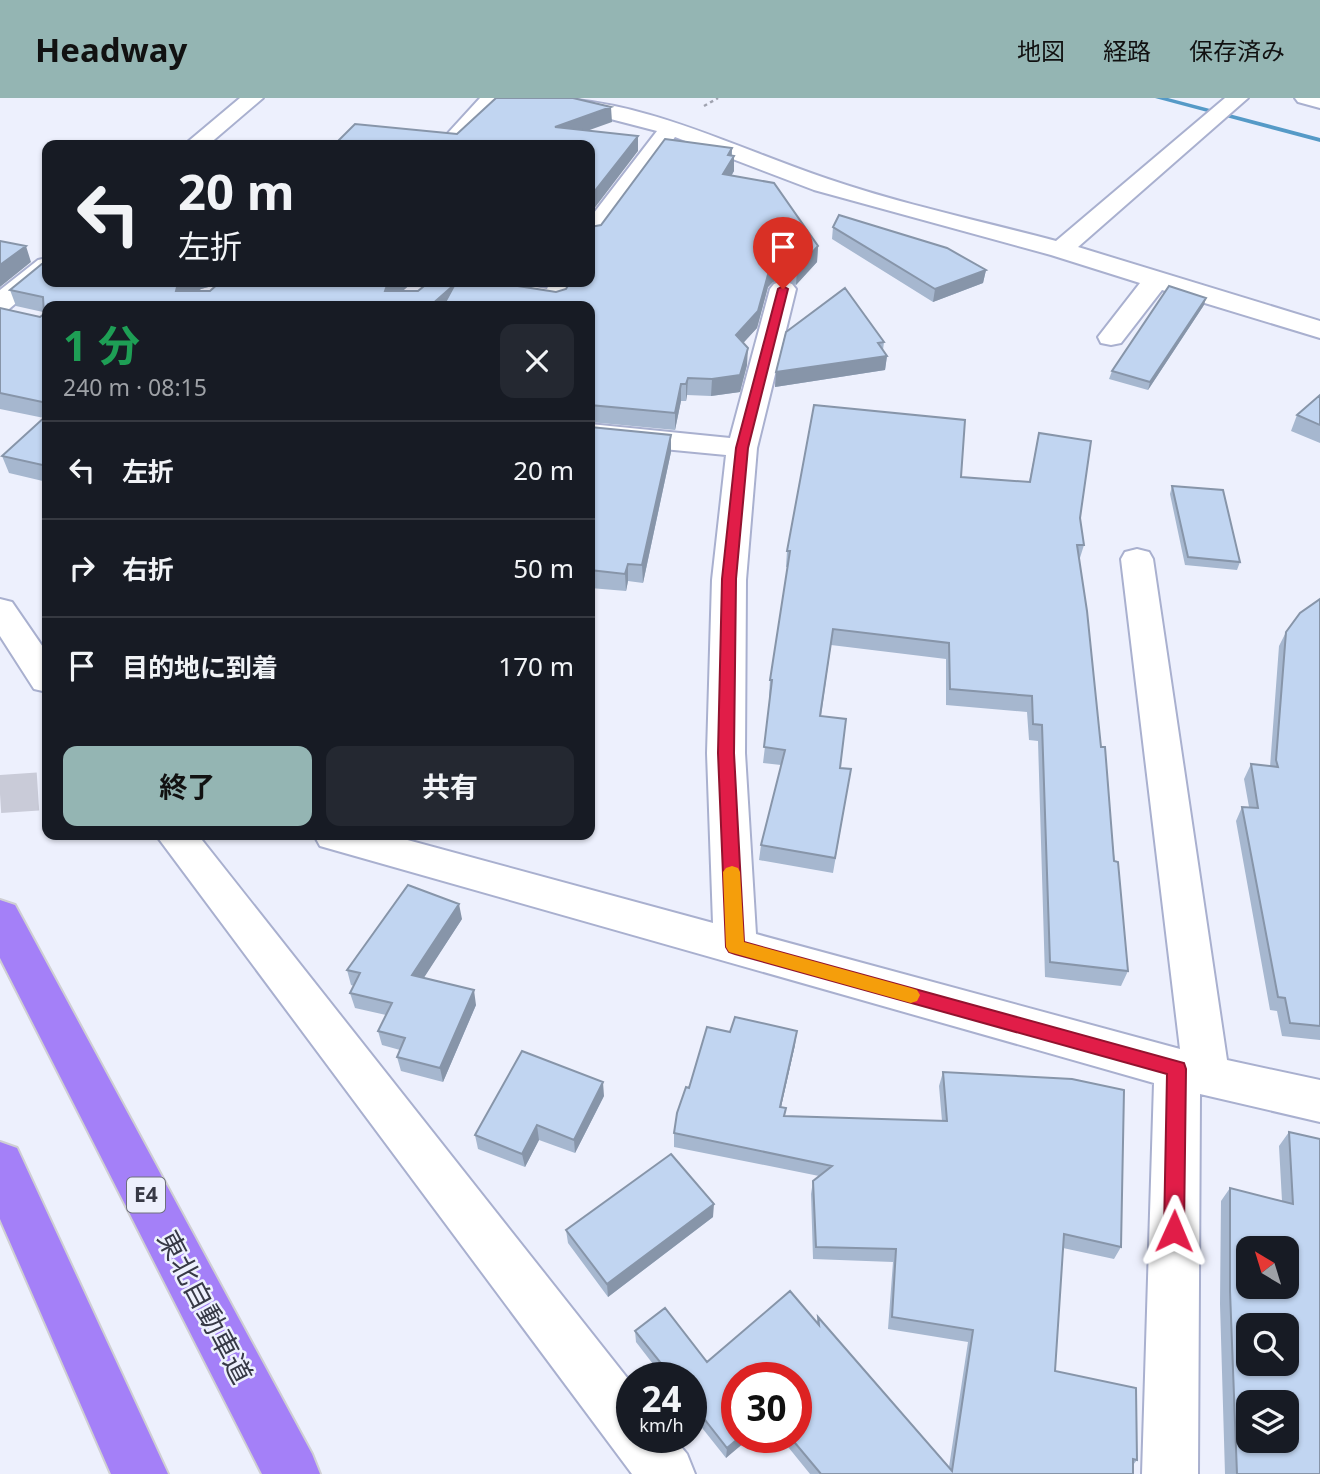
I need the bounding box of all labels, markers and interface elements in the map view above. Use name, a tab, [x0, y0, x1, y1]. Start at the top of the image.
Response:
text: Headway	[35, 27, 187, 72]
text: 地図	[1017, 34, 1065, 67]
text: 経路	[1103, 34, 1151, 67]
text: 保存済み	[1189, 34, 1285, 67]
text: 20 m	[178, 158, 295, 224]
icon: left	[63, 168, 154, 259]
pin	[753, 217, 813, 289]
text: 左折	[178, 224, 242, 267]
icon: arrive	[764, 228, 802, 266]
text: 1 分	[63, 316, 140, 373]
button: close	[500, 324, 574, 398]
text: 240 m · 08:15	[63, 371, 207, 403]
icon: left	[63, 451, 101, 489]
text: 20 m	[513, 452, 574, 488]
text: 左折	[122, 453, 174, 489]
icon: right	[63, 549, 101, 587]
text: 50 m	[513, 550, 574, 586]
text: 右折	[122, 551, 174, 587]
icon: arrive	[63, 647, 101, 685]
text: 170 m	[498, 648, 574, 684]
text: 目的地に到着	[122, 649, 278, 685]
button: 終了	[63, 746, 312, 826]
button: 共有	[326, 746, 574, 826]
road number: E4	[127, 1178, 165, 1212]
position arrow	[1137, 1194, 1211, 1268]
street label: 東北自動車道	[150, 1223, 262, 1390]
north arrow	[1236, 1236, 1298, 1298]
map controls	[1236, 1236, 1299, 1453]
button: search	[1236, 1313, 1299, 1376]
speed limit sign: 30	[721, 1362, 812, 1453]
text: 24	[641, 1375, 682, 1422]
button: layers	[1236, 1390, 1299, 1453]
text: km/h	[639, 1413, 684, 1437]

